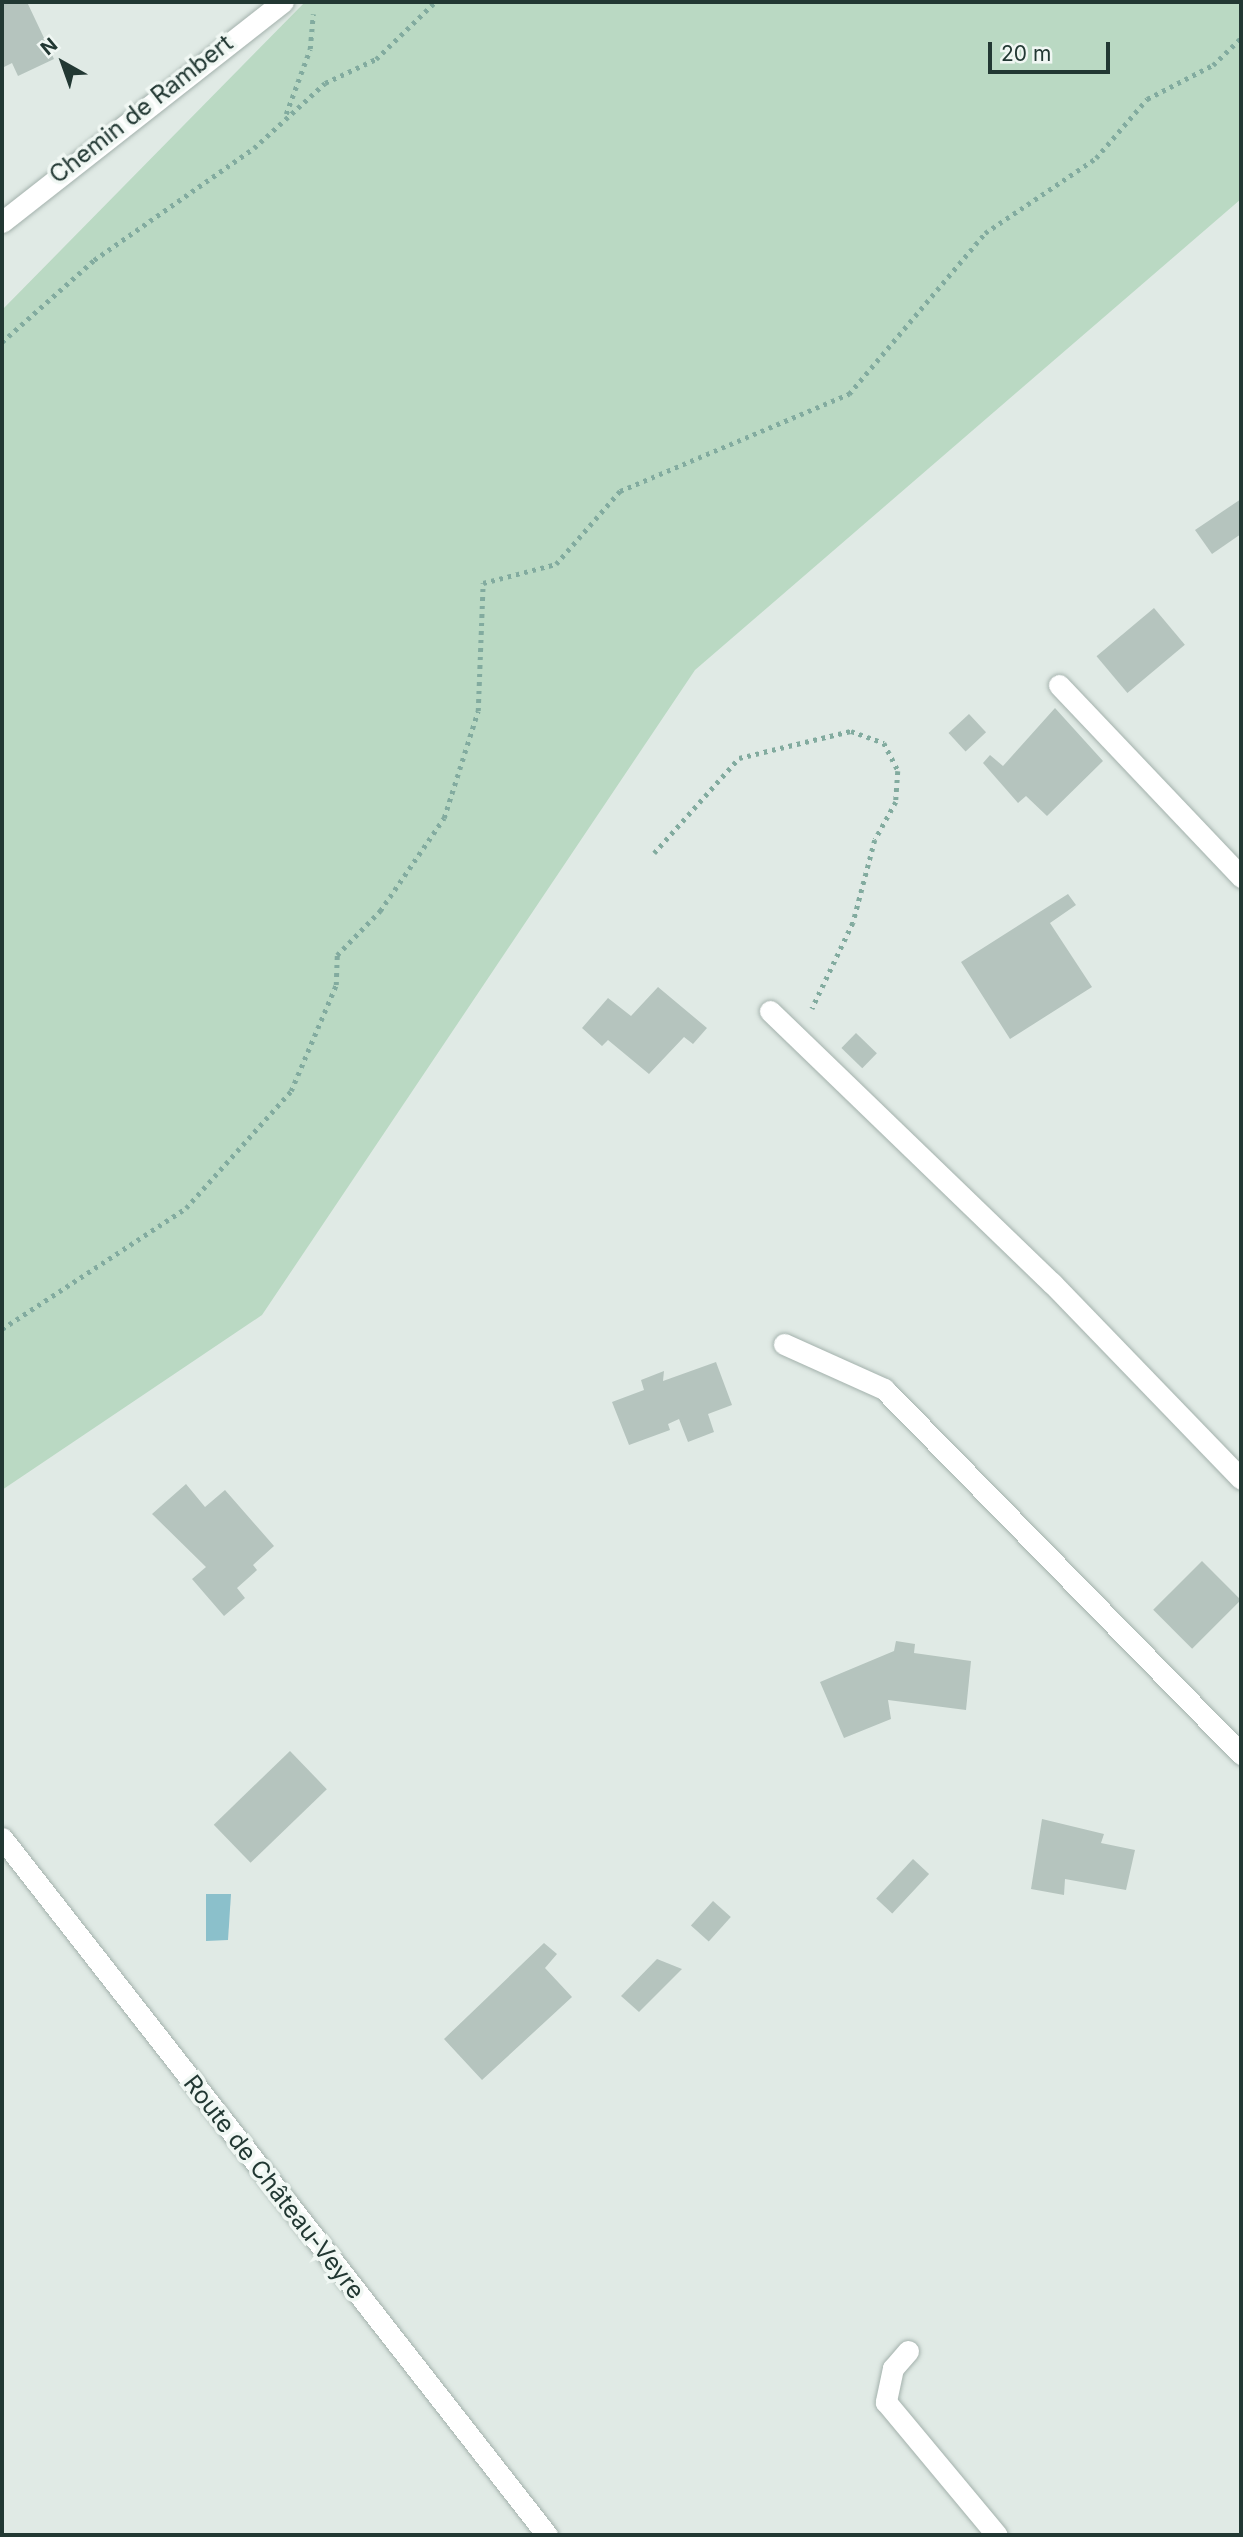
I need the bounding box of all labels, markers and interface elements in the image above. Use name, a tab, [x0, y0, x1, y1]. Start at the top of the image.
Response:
north arrow	[28, 28, 98, 98]
street label: Chemin de Rambert	[44, 28, 238, 190]
scale bar	[991, 28, 1114, 72]
text: N	[36, 33, 62, 60]
text: 20 m	[1001, 41, 1051, 66]
street label: Route de Château-Veyre	[178, 2069, 370, 2305]

